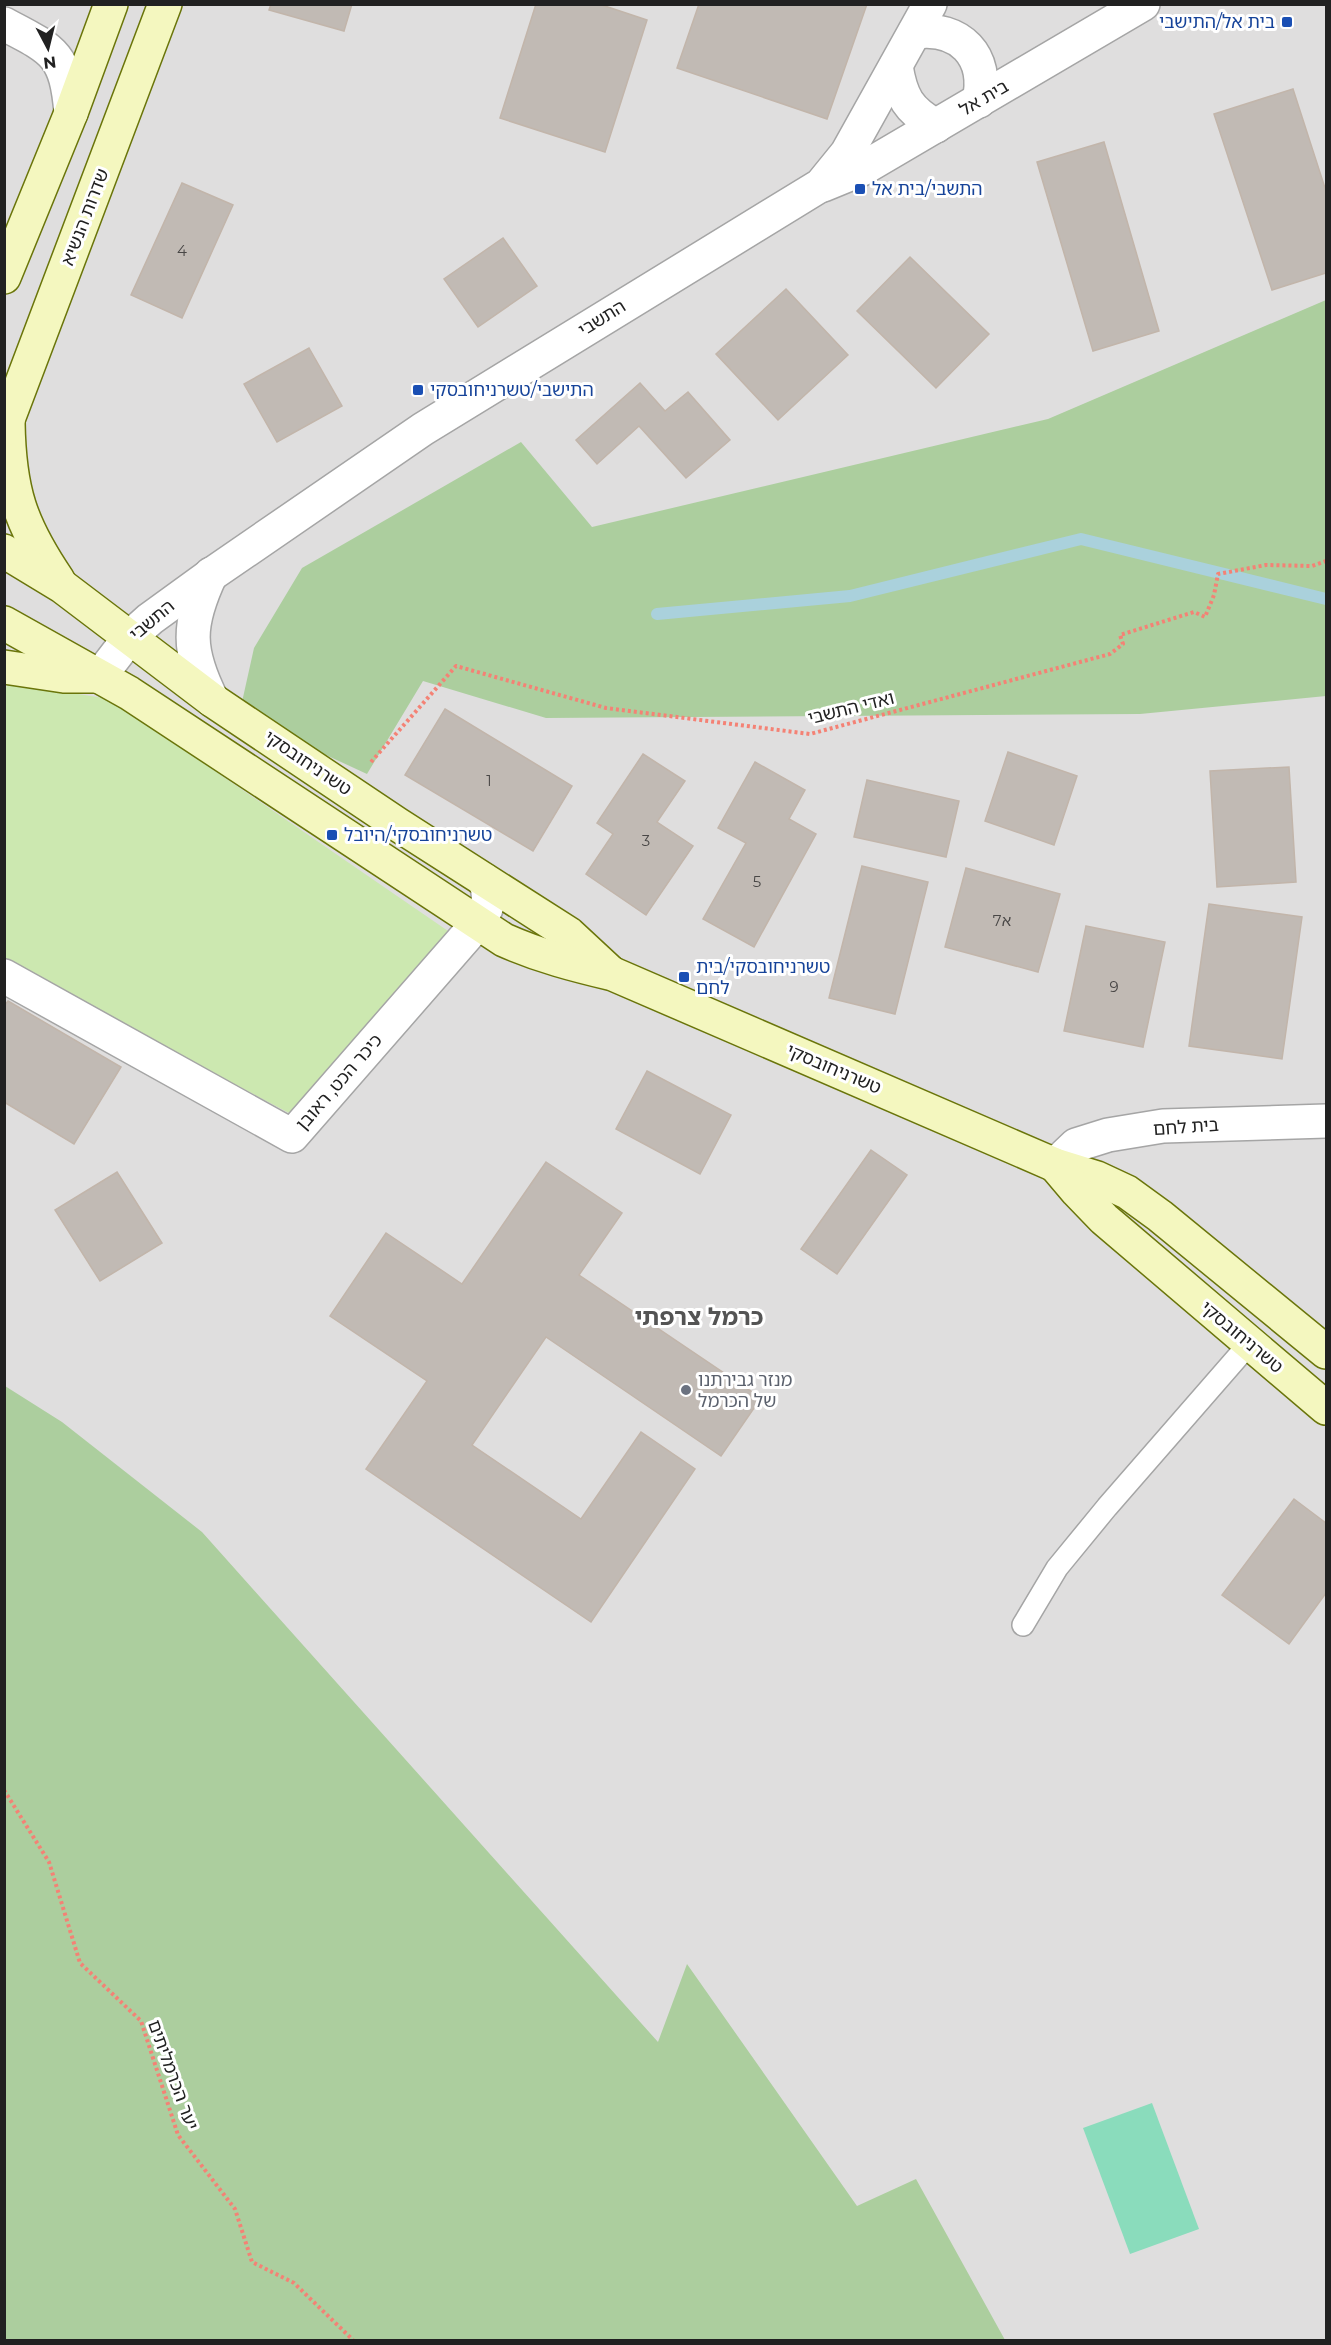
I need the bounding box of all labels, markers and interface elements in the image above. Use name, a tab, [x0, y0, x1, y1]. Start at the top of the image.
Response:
place label: בית אל/התישבי	[1159, 11, 1275, 33]
marker: בית אל/התישבי	[1280, 15, 1294, 29]
north arrow	[18, 18, 78, 78]
text: N	[42, 52, 57, 73]
street label: בית אל	[956, 75, 1012, 121]
street label: שדרות הנשיא	[56, 165, 114, 269]
place label: התשבי/בית אל	[872, 178, 983, 200]
marker: התשבי/בית אל	[853, 182, 867, 196]
house number: 4	[177, 241, 187, 260]
street label: התשבי	[574, 295, 630, 341]
place label: התישבי/טשרניחובסקי	[430, 379, 594, 401]
marker: התישבי/טשרניחובסקי	[411, 383, 425, 397]
street label: התשבי	[125, 595, 179, 645]
street label: ואדי התשבי	[806, 687, 896, 729]
street label: טשרניחובסקי	[260, 726, 356, 800]
house number: 1	[486, 771, 492, 790]
place label: טשרניחובסקי/היובל	[344, 824, 492, 846]
marker: טשרניחובסקי/היובל	[325, 828, 339, 842]
house number: 3	[642, 831, 650, 850]
house number: 5	[753, 872, 761, 891]
house number: 7א	[993, 911, 1011, 930]
place label: טשרניחובסקי/בית לחם	[696, 956, 830, 999]
marker: טשרניחובסקי/בית לחם	[677, 970, 691, 984]
house number: 9	[1109, 977, 1119, 996]
street label: כיכר הכט, ראובן	[291, 1029, 387, 1135]
street label: טשרניחובסקי	[783, 1039, 885, 1099]
street label: בית לחם	[1152, 1114, 1220, 1140]
street label: טשרניחובסקי	[1196, 1296, 1288, 1378]
district label: כרמל צרפתי	[635, 1302, 763, 1331]
place label: מנזר גבירתנו של הכרמל	[698, 1369, 793, 1412]
marker: מנזר גבירתנו של הכרמל	[679, 1383, 693, 1397]
street label: יער הכרמליתים	[143, 2017, 203, 2133]

